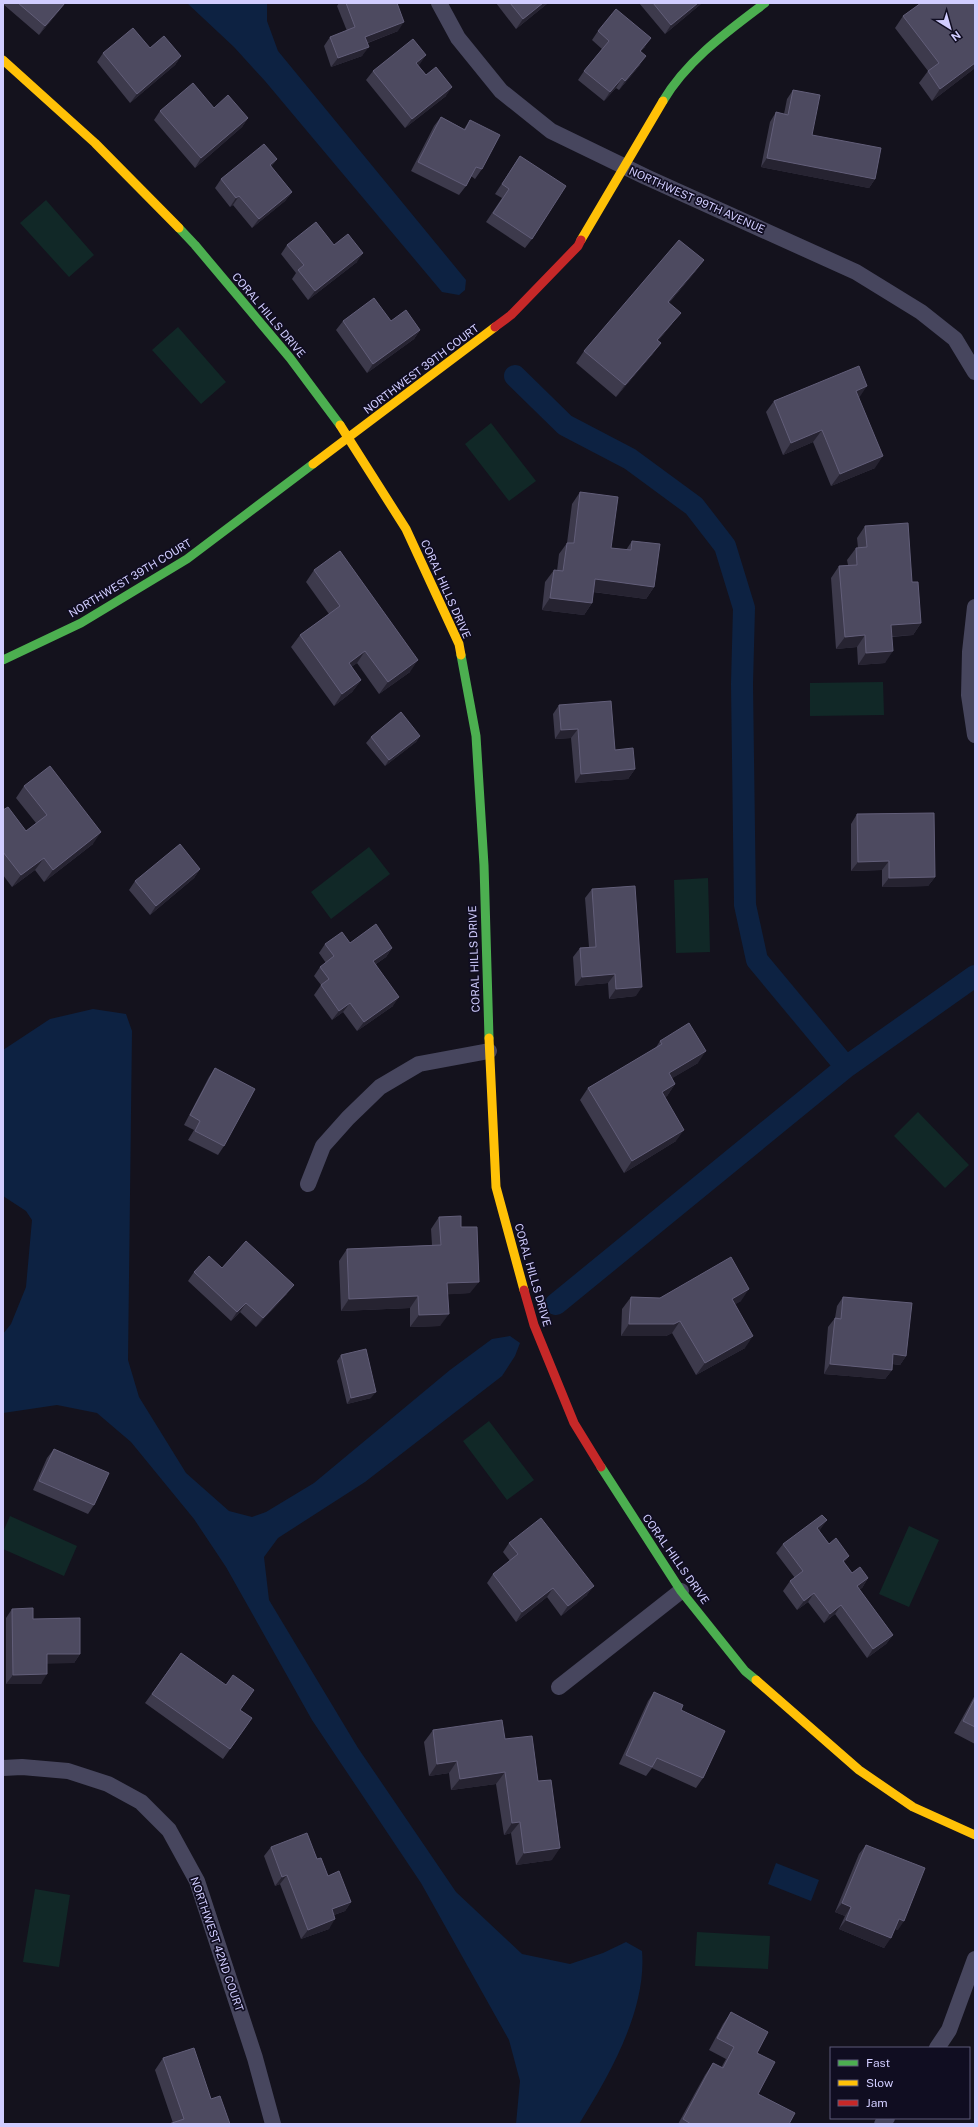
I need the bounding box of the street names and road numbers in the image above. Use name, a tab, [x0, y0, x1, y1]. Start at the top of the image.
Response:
street label: NORTHWEST 99TH AVENUE	[627, 165, 767, 236]
street label: CORAL HILLS DRIVE	[230, 270, 308, 360]
street label: NORTHWEST 39TH COURT	[361, 322, 481, 416]
street label: NORTHWEST 39TH COURT	[67, 536, 194, 619]
street label: CORAL HILLS DRIVE	[419, 538, 473, 640]
street label: CORAL HILLS DRIVE	[466, 905, 482, 1013]
street label: CORAL HILLS DRIVE	[513, 1222, 554, 1328]
street label: CORAL HILLS DRIVE	[640, 1512, 712, 1606]
street label: NORTHWEST 42ND COURT	[188, 1875, 246, 2013]

